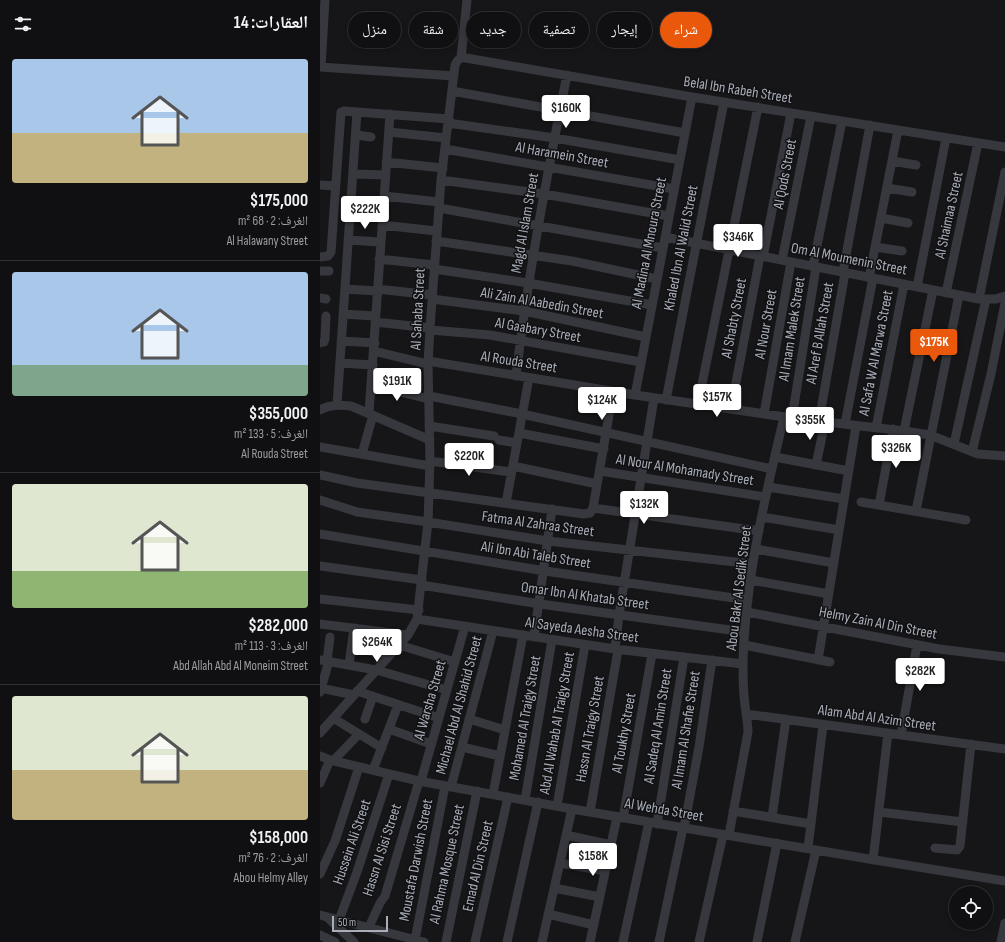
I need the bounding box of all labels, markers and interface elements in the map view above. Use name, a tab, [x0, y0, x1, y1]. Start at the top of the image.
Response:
chip: منزل	[348, 12, 401, 48]
chip: شقة	[409, 12, 458, 48]
chip: جديد	[466, 12, 521, 48]
chip: تصفية	[529, 12, 589, 48]
chip: إيجار	[597, 12, 652, 48]
chip: شراء	[660, 12, 712, 48]
icon: filters	[12, 13, 34, 35]
text: العقارات: 14	[234, 13, 308, 33]
street label: Belal Ibn Rabeh Street	[682, 72, 794, 108]
icon: home	[124, 85, 196, 157]
pin: $160K	[538, 95, 594, 129]
text: $160K	[551, 100, 581, 116]
street label: Al Haramein Street	[513, 137, 610, 173]
street label: Al Qods Street	[769, 137, 801, 212]
street label: Al Shaimaa Street	[930, 169, 968, 261]
street label: Magd Al Islam Street	[507, 171, 543, 275]
street label: Al Madina Al Mnoura Street	[627, 175, 671, 311]
street label: Khaled Ibn Al Walid Street	[659, 183, 703, 312]
text: $175,000	[250, 191, 308, 211]
pin: $222K	[337, 196, 393, 230]
text: $222K	[350, 201, 380, 217]
text: الغرف: 2 · 68 m²	[238, 213, 308, 229]
pin: $346K	[710, 224, 766, 258]
text: $346K	[722, 229, 754, 245]
text: Al Halawany Street	[227, 233, 308, 249]
street label: Om Al Moumenin Street	[789, 238, 909, 280]
street label: Al Sahaba Street	[406, 267, 430, 352]
street label: Al Imam Malek Street	[774, 275, 810, 384]
street label: Al Shabty Street	[717, 276, 751, 361]
street label: Al Aref B Allah Street	[802, 280, 838, 386]
street label: Ali Zain Al Aabedin Street	[478, 283, 605, 323]
street label: Al Nour Street	[750, 287, 782, 361]
street label: Al Safa W Al Marwa Street	[854, 288, 898, 418]
icon: home	[124, 298, 196, 370]
street label: Al Gaabary Street	[493, 313, 583, 347]
pin: $175K	[906, 329, 962, 363]
text: $175K	[919, 334, 949, 350]
street label: Al Rouda Street	[478, 346, 559, 377]
pin: $191K	[369, 368, 425, 402]
text: $191K	[382, 373, 412, 389]
pin: $157K	[689, 384, 745, 418]
pin: $124K	[574, 387, 630, 421]
text: $157K	[702, 389, 732, 405]
text: $124K	[587, 392, 617, 408]
text: $355,000	[249, 404, 308, 424]
pin: $355K	[782, 407, 838, 441]
text: $355K	[795, 412, 825, 428]
text: الغرف: 5 · 133 m²	[234, 426, 308, 442]
pin: $326K	[868, 435, 924, 469]
text: $326K	[881, 440, 911, 456]
pin: $220K	[441, 443, 497, 477]
text: Al Rouda Street	[241, 446, 308, 462]
text: $220K	[454, 448, 484, 464]
street label: Al Nour Al Mohamady Street	[614, 450, 756, 490]
pin: $132K	[616, 491, 672, 525]
text: $132K	[629, 496, 659, 512]
street label: Fatma Al Zahraa Street	[481, 507, 596, 541]
icon: home	[124, 510, 196, 582]
street label: Abou Bakr Al Sedik Street	[722, 524, 756, 653]
street label: Ali Ibn Abi Taleb Street	[479, 537, 593, 573]
street label: Omar Ibn Al Khatab Street	[520, 578, 651, 614]
street label: Helmy Zain Al Din Street	[817, 602, 939, 644]
street label: Al Sayeda Aesha Street	[523, 613, 640, 647]
text: $282,000	[248, 616, 308, 636]
pin: $264K	[349, 629, 405, 663]
street label: Michael Abd Al Shahid Street	[431, 633, 487, 776]
text: $264K	[361, 634, 393, 650]
text: الغرف: 3 · 113 m²	[235, 638, 308, 654]
street label: Abd Al Wahab Al Traigy Street	[535, 650, 579, 797]
street label: Mohamed Al Traigy Street	[505, 654, 545, 782]
street label: Al Warsha Street	[409, 657, 451, 743]
text: Abd Allah Abd Al Moneim Street	[173, 658, 308, 674]
pin: $282K	[892, 658, 948, 692]
text: $282K	[905, 663, 935, 679]
street label: Al Sadeq Al Amin Street	[639, 667, 677, 786]
street label: Al Imam Al Shafie Street	[667, 669, 705, 791]
street label: Hassn Al Traigy Street	[571, 674, 609, 784]
street label: Al Toukhy Street	[607, 691, 640, 776]
street label: Alam Abd Al Azim Street	[816, 700, 938, 736]
icon: home	[124, 722, 196, 794]
street label: Al Wehda Street	[622, 794, 705, 826]
street label: Hussein Ali Street	[329, 797, 376, 887]
street label: Moustafa Darwish Street	[395, 797, 437, 923]
street label: Hassn Al Sisi Street	[358, 801, 406, 899]
street label: Al Rahma Mosque Street	[425, 802, 469, 926]
street label: Emad Al Din Street	[458, 818, 498, 913]
text: $158,000	[249, 828, 308, 848]
pin: $158K	[565, 843, 621, 877]
text: $158K	[578, 848, 608, 864]
text: الغرف: 2 · 76 m²	[239, 850, 308, 866]
text: Abou Helmy Alley	[234, 870, 308, 886]
map controls	[949, 886, 993, 930]
button: locate	[949, 886, 993, 930]
scale bar	[332, 914, 388, 933]
text: 50 m	[338, 916, 356, 929]

